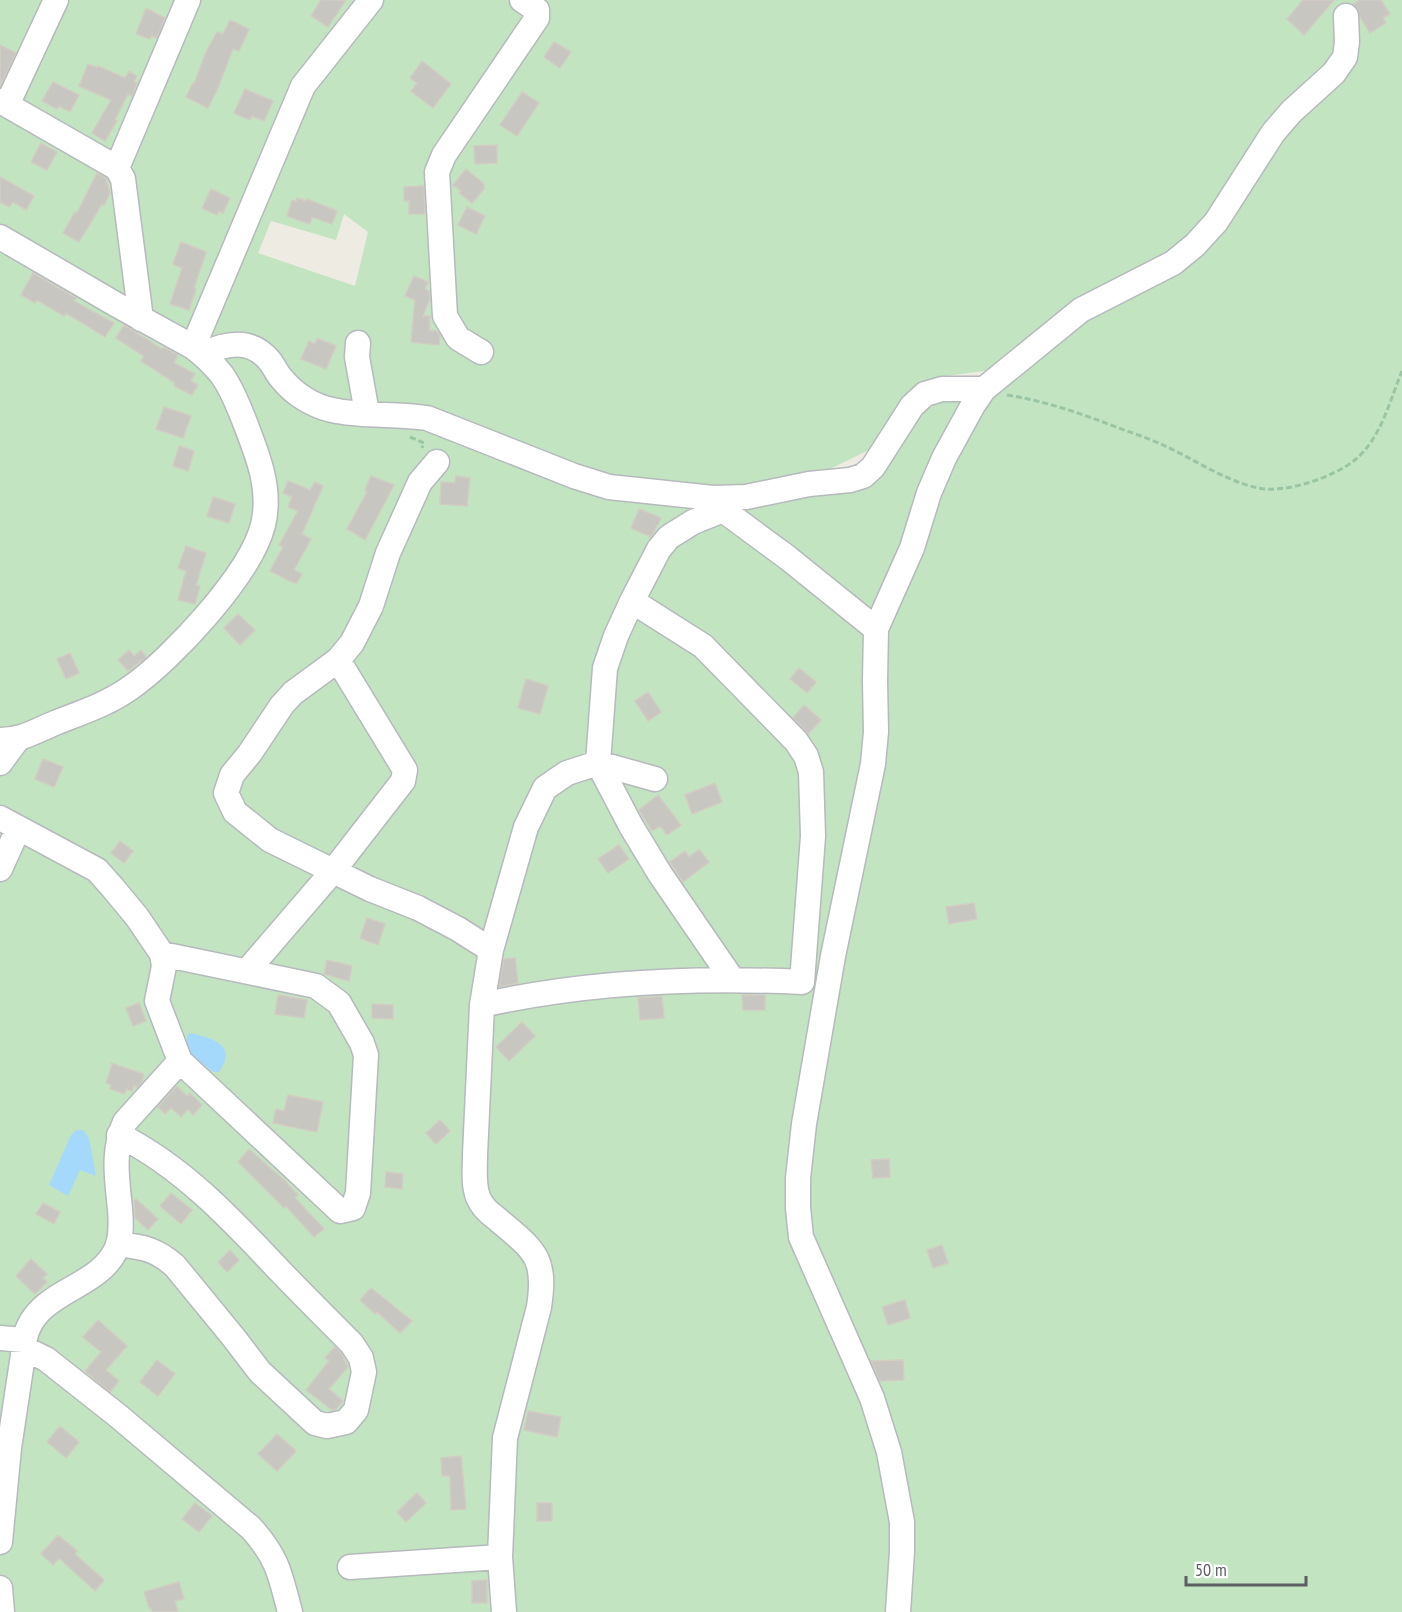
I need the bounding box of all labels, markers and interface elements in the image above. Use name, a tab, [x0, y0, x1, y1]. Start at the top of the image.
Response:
scale bar	[1186, 1549, 1306, 1587]
text: 50 m	[1195, 1558, 1227, 1581]

